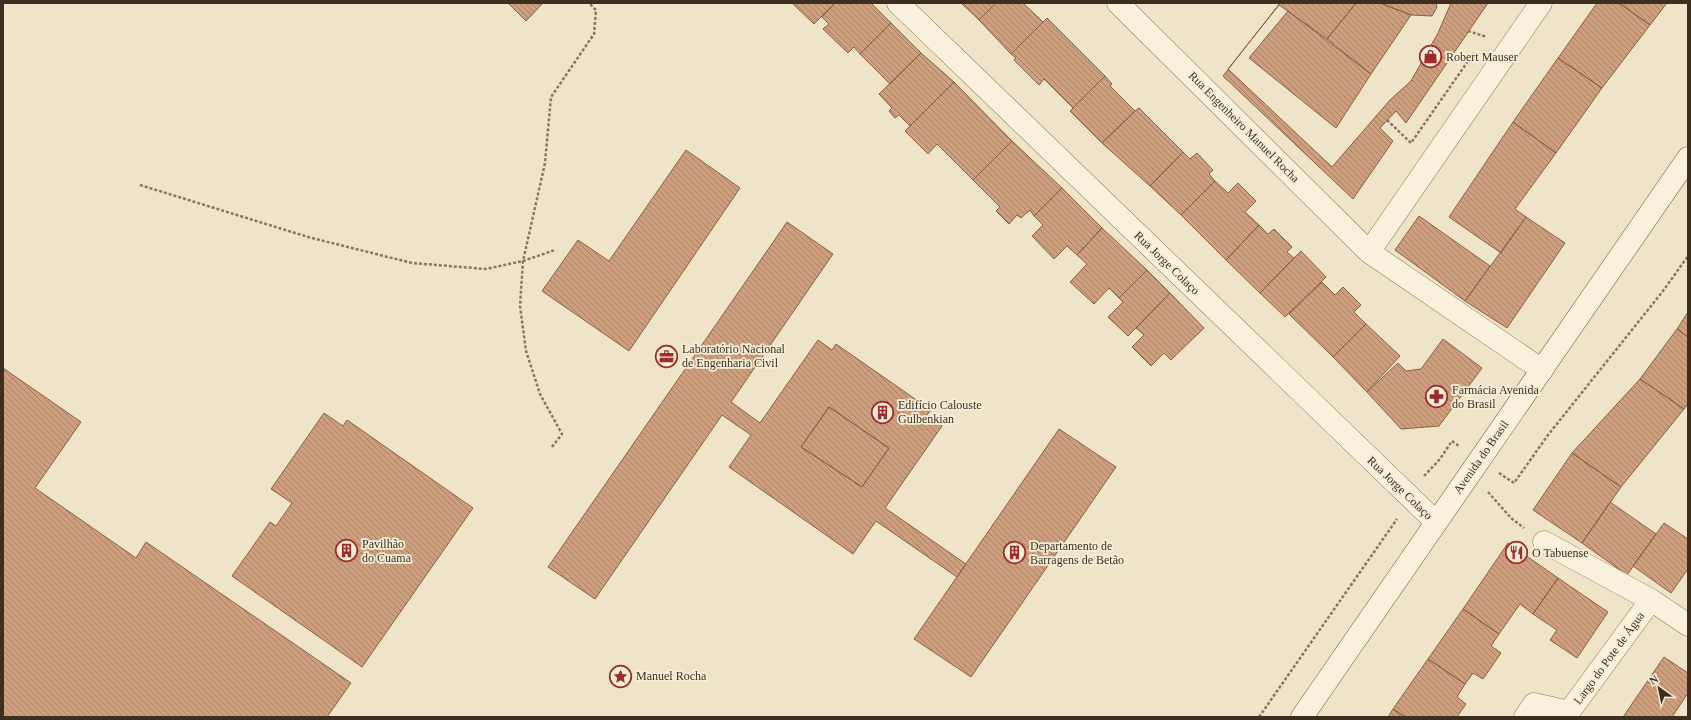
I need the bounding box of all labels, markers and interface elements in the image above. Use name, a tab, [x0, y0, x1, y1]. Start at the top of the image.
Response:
shop icon: Robert Mauser	[1417, 44, 1443, 70]
place label: Robert Mauser	[1446, 50, 1518, 64]
street label: Rua Engenheiro Manuel Rocha	[1186, 69, 1303, 186]
street label: Rua Jorge Colaço	[1132, 228, 1202, 298]
place label: Laboratório Nacional de Engenharia Civil	[682, 342, 786, 370]
office icon: Laboratório Nacional de Engenharia Civil	[653, 343, 679, 369]
place label: Farmácia Avenida do Brasil	[1452, 383, 1539, 411]
pharmacy icon: Farmácia Avenida do Brasil	[1424, 384, 1450, 410]
place label: Edifício Calouste Gulbenkian	[898, 398, 982, 426]
building icon: Edifício Calouste Gulbenkian	[870, 399, 896, 425]
street label: Avenida do Brasil	[1450, 417, 1512, 496]
street label: Rua Jorge Colaço	[1365, 453, 1435, 523]
place label: Pavilhão do Cuama	[362, 537, 412, 565]
building icon: Pavilhão do Cuama	[333, 538, 359, 564]
place label: Departamento de Barragens de Betão	[1030, 539, 1124, 567]
building icon: Departamento de Barragens de Betão	[1002, 540, 1028, 566]
restaurant icon: O Tabuense	[1503, 540, 1529, 566]
place label: O Tabuense	[1532, 546, 1589, 560]
street label: Largo do Pote de Água	[1571, 608, 1648, 707]
place icon: Manuel Rocha	[608, 663, 634, 689]
north arrow	[1639, 668, 1679, 708]
place label: Manuel Rocha	[636, 669, 707, 683]
text: N	[1647, 672, 1660, 687]

